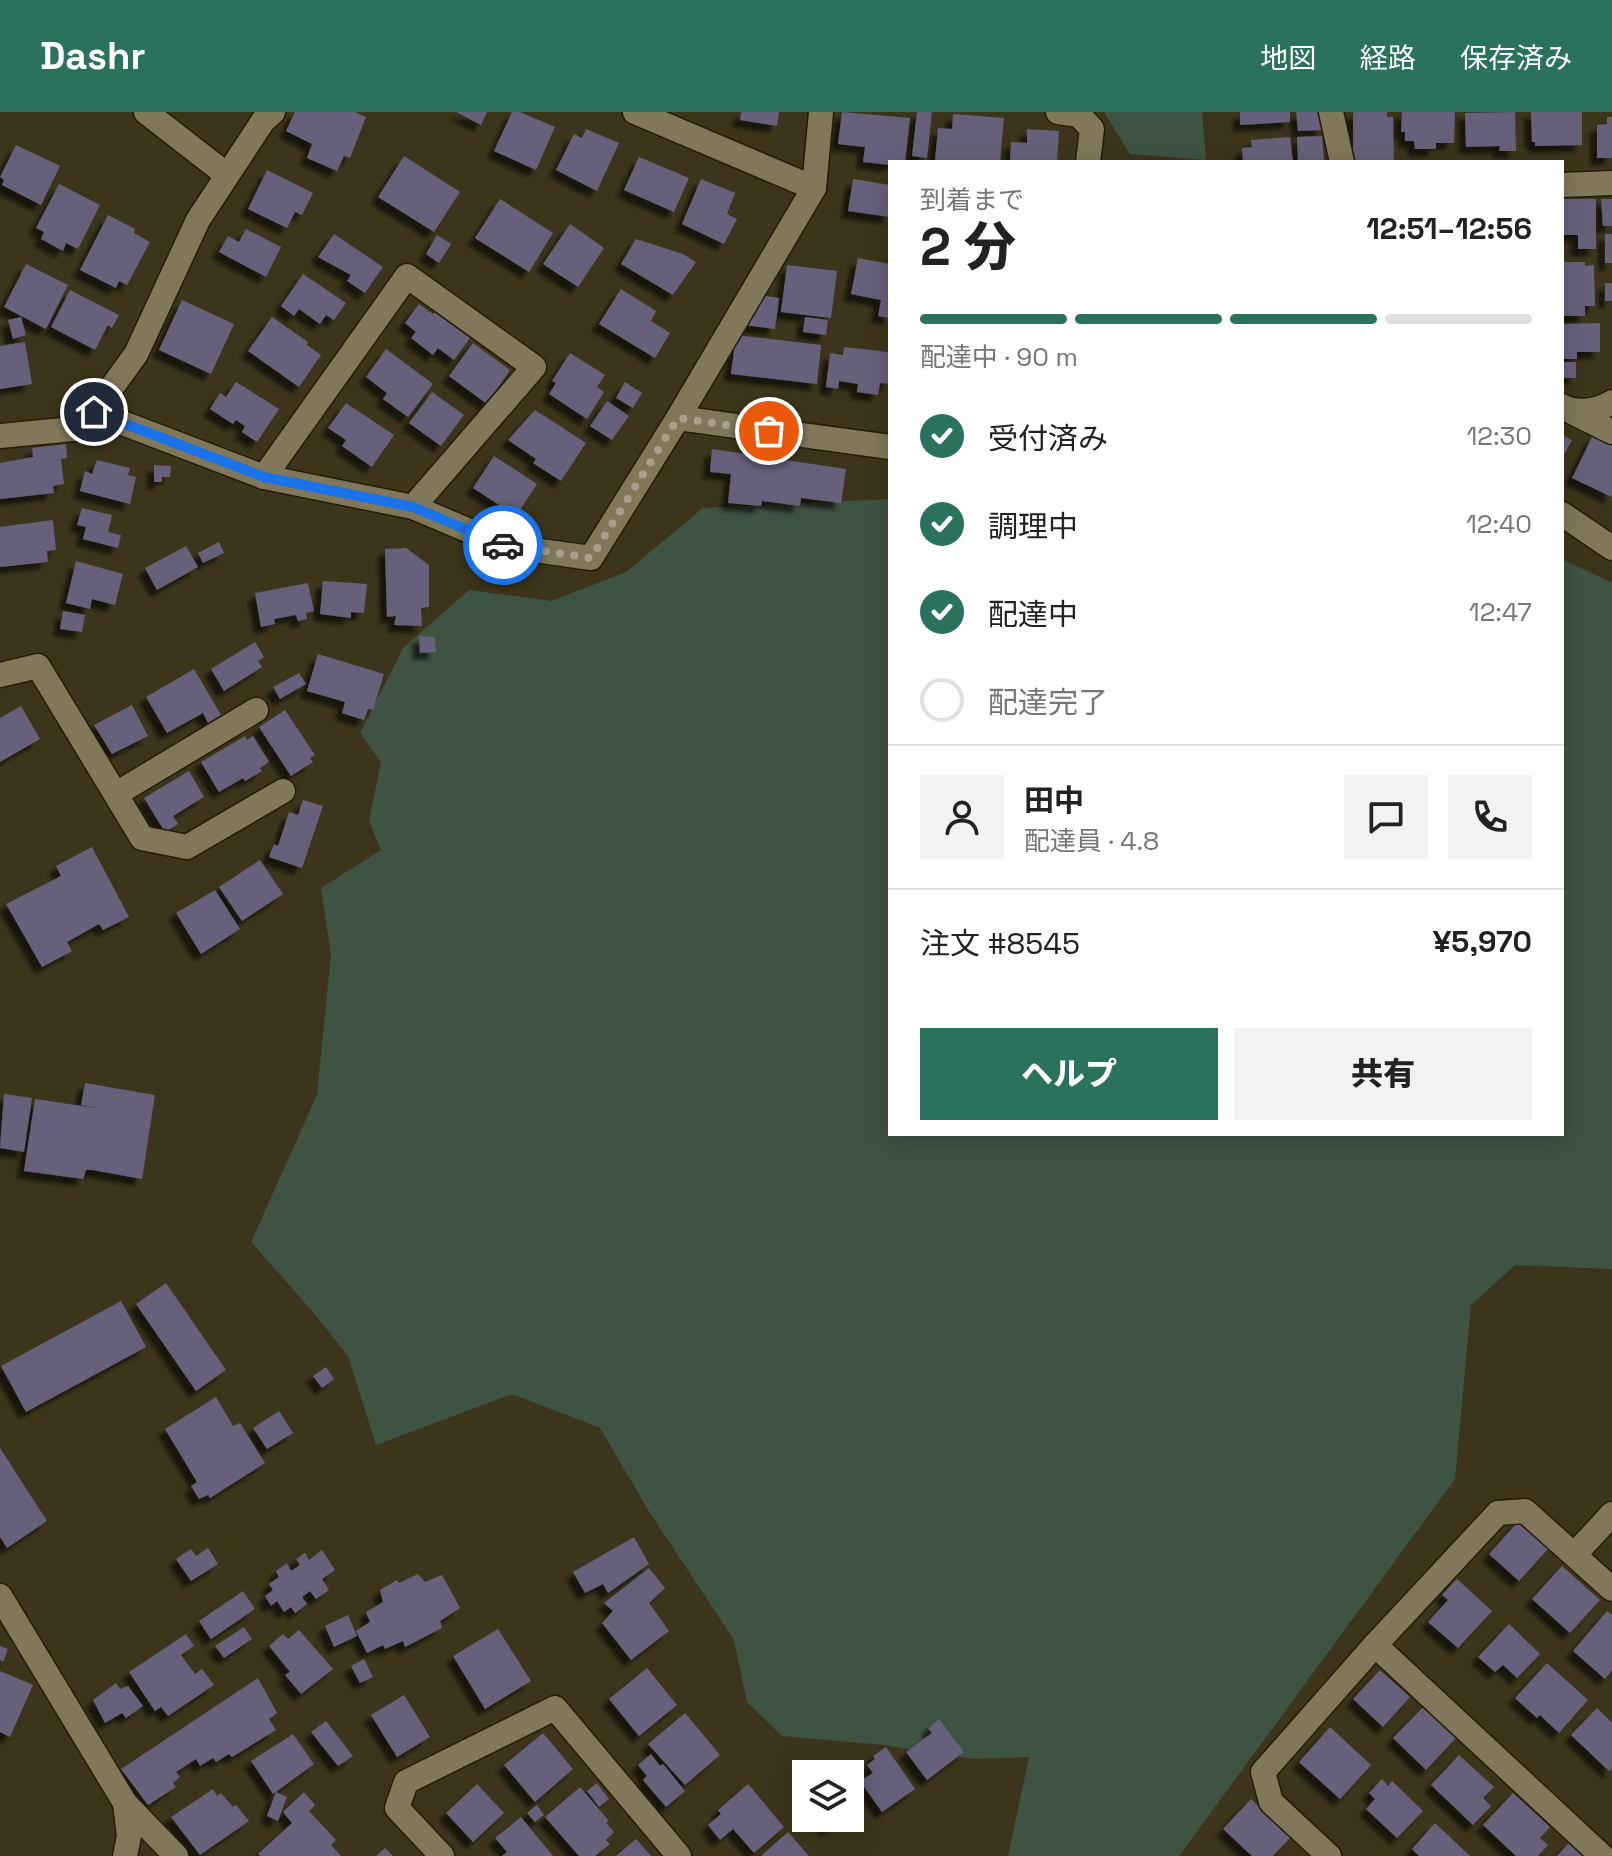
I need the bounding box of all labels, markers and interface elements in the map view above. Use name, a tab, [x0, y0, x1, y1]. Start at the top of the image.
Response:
text: Dashr	[40, 32, 146, 80]
text: 地図	[1260, 40, 1316, 76]
text: 経路	[1360, 40, 1416, 76]
text: 保存済み	[1460, 40, 1572, 76]
text: 到着まで	[920, 183, 1024, 217]
text: 12:51–12:56	[1366, 209, 1532, 248]
text: 2 分	[920, 214, 1016, 280]
text: 配達中 · 90 m	[920, 340, 1078, 374]
pin	[60, 378, 128, 446]
icon: home	[72, 390, 116, 434]
pin	[735, 397, 803, 465]
icon: bag	[747, 409, 791, 453]
icon: check	[920, 414, 964, 458]
text: 受付済み	[988, 419, 1108, 458]
text: 12:30	[1467, 419, 1532, 453]
icon: check	[920, 502, 964, 546]
courier	[463, 505, 543, 585]
text: 調理中	[988, 507, 1078, 546]
text: 12:40	[1466, 507, 1532, 541]
icon: car	[481, 523, 525, 567]
icon: check	[920, 590, 964, 634]
text: 配達中	[988, 595, 1078, 634]
text: 12:47	[1469, 595, 1532, 629]
text: 配達完了	[988, 683, 1108, 722]
button: person	[920, 775, 1004, 859]
button: chat	[1344, 775, 1428, 859]
button: phone	[1448, 775, 1532, 859]
text: 田中	[1024, 781, 1084, 820]
text: 配達員 · 4.8	[1024, 824, 1159, 858]
text: ¥5,970	[1433, 922, 1532, 961]
text: 注文 #8545	[920, 924, 1080, 963]
button: ヘルプ	[920, 1028, 1218, 1120]
button: 共有	[1234, 1028, 1532, 1120]
map controls	[792, 1760, 864, 1832]
button: layers	[792, 1760, 864, 1832]

